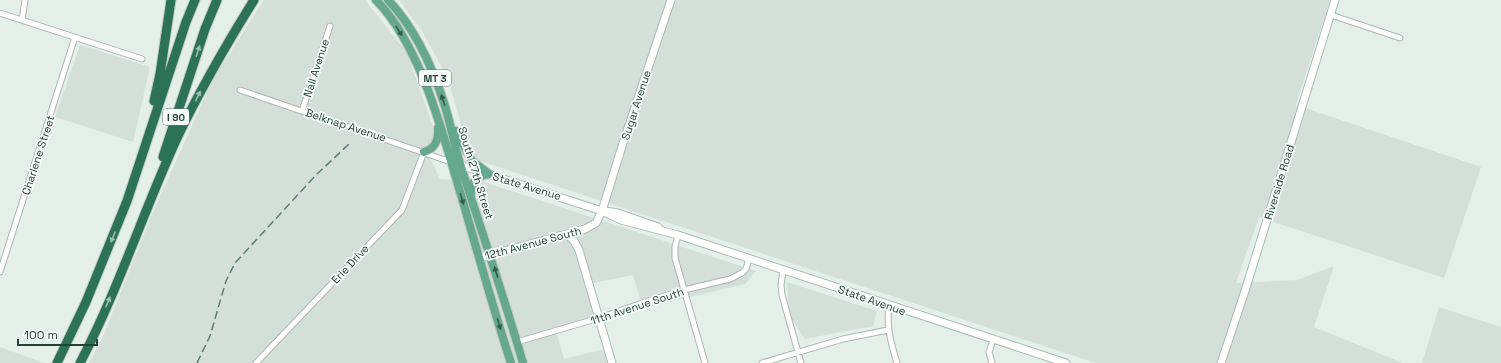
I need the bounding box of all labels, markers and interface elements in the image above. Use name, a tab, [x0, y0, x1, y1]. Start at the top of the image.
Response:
one-way arrow	[395, 26, 403, 36]
street label: Nall Avenue	[300, 37, 332, 99]
one-way arrow	[195, 44, 201, 56]
street label: Sugar Avenue	[618, 68, 654, 142]
road number: MT 3	[419, 70, 451, 86]
one-way arrow	[195, 90, 201, 101]
one-way arrow	[440, 94, 446, 106]
street label: Belknap Avenue	[304, 105, 388, 145]
road number: I 90	[163, 109, 189, 125]
street label: Charlene Street	[18, 113, 58, 197]
street label: South 27th Street	[455, 125, 497, 221]
street label: Riverside Road	[1261, 143, 1297, 221]
street label: State Avenue	[491, 169, 563, 203]
one-way arrow	[459, 193, 465, 205]
street label: 12th Avenue South	[483, 223, 583, 263]
one-way arrow	[109, 232, 115, 244]
street label: Erie Drive	[328, 241, 372, 287]
one-way arrow	[493, 266, 499, 278]
street label: State Avenue	[836, 282, 908, 318]
street label: 11th Avenue South	[589, 284, 685, 328]
one-way arrow	[105, 297, 111, 308]
one-way arrow	[496, 318, 502, 330]
scale bar	[18, 321, 97, 347]
text: 100 m	[24, 327, 58, 343]

